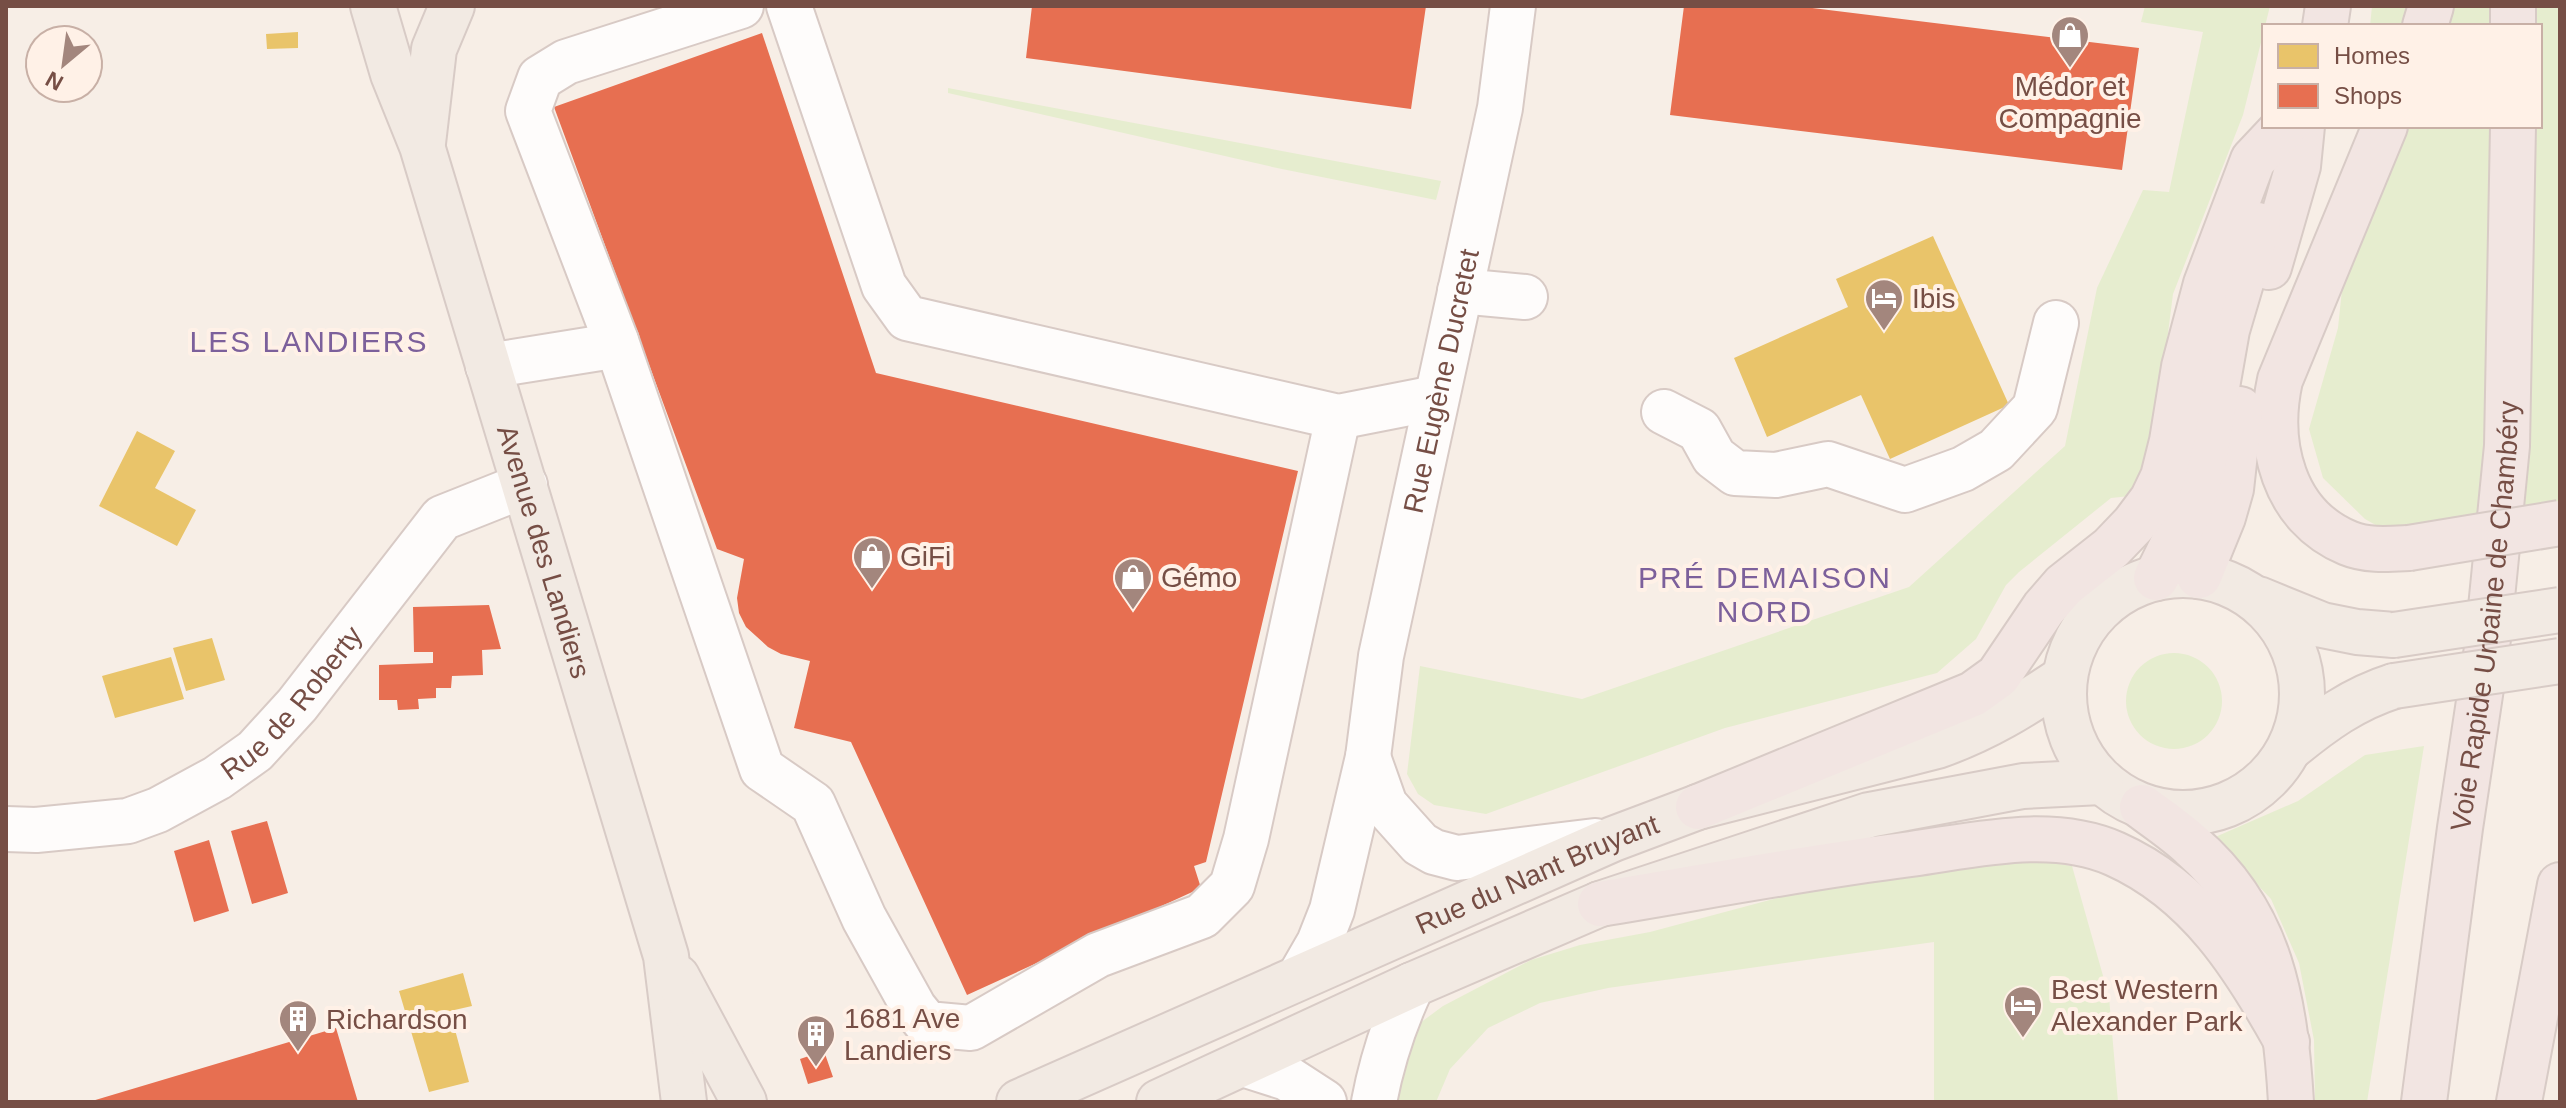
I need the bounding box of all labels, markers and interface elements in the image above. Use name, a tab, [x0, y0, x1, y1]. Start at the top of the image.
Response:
shop icon: Médor et Compagnie	[2049, 14, 2091, 69]
north arrow	[24, 24, 104, 104]
legend	[2262, 24, 2542, 128]
text: Homes	[2334, 42, 2410, 69]
text: N	[42, 66, 68, 96]
place label: Médor et Compagnie	[1998, 71, 2142, 134]
text: Shops	[2334, 82, 2402, 109]
street label: Rue Eugène Ducretet	[1397, 246, 1485, 516]
hotel icon: Ibis	[1863, 277, 1905, 332]
place label: Ibis	[1912, 283, 1956, 314]
district label: LES LANDIERS	[189, 325, 429, 358]
street label: Voie Rapide Urbaine de Chambéry	[2445, 401, 2524, 833]
street label: Avenue des Landiers	[491, 421, 596, 682]
shop icon: GiFi	[851, 535, 893, 590]
place label: GiFi	[900, 541, 951, 572]
shop icon: Gémo	[1112, 556, 1154, 611]
district label: PRÉ DEMAISON NORD	[1638, 561, 1892, 628]
place label: Gémo	[1161, 562, 1237, 593]
street label: Rue de Roberty	[215, 620, 368, 786]
street label: Rue du Nant Bruyant	[1411, 808, 1663, 940]
place label: Best Western Alexander Park	[2051, 974, 2243, 1037]
hotel icon: Best Western Alexander Park	[2002, 984, 2044, 1039]
building icon: Richardson	[277, 998, 319, 1053]
place label: 1681 Ave Landiers	[844, 1003, 960, 1066]
place label: Richardson	[326, 1004, 468, 1035]
building icon: 1681 Ave Landiers	[795, 1013, 837, 1068]

